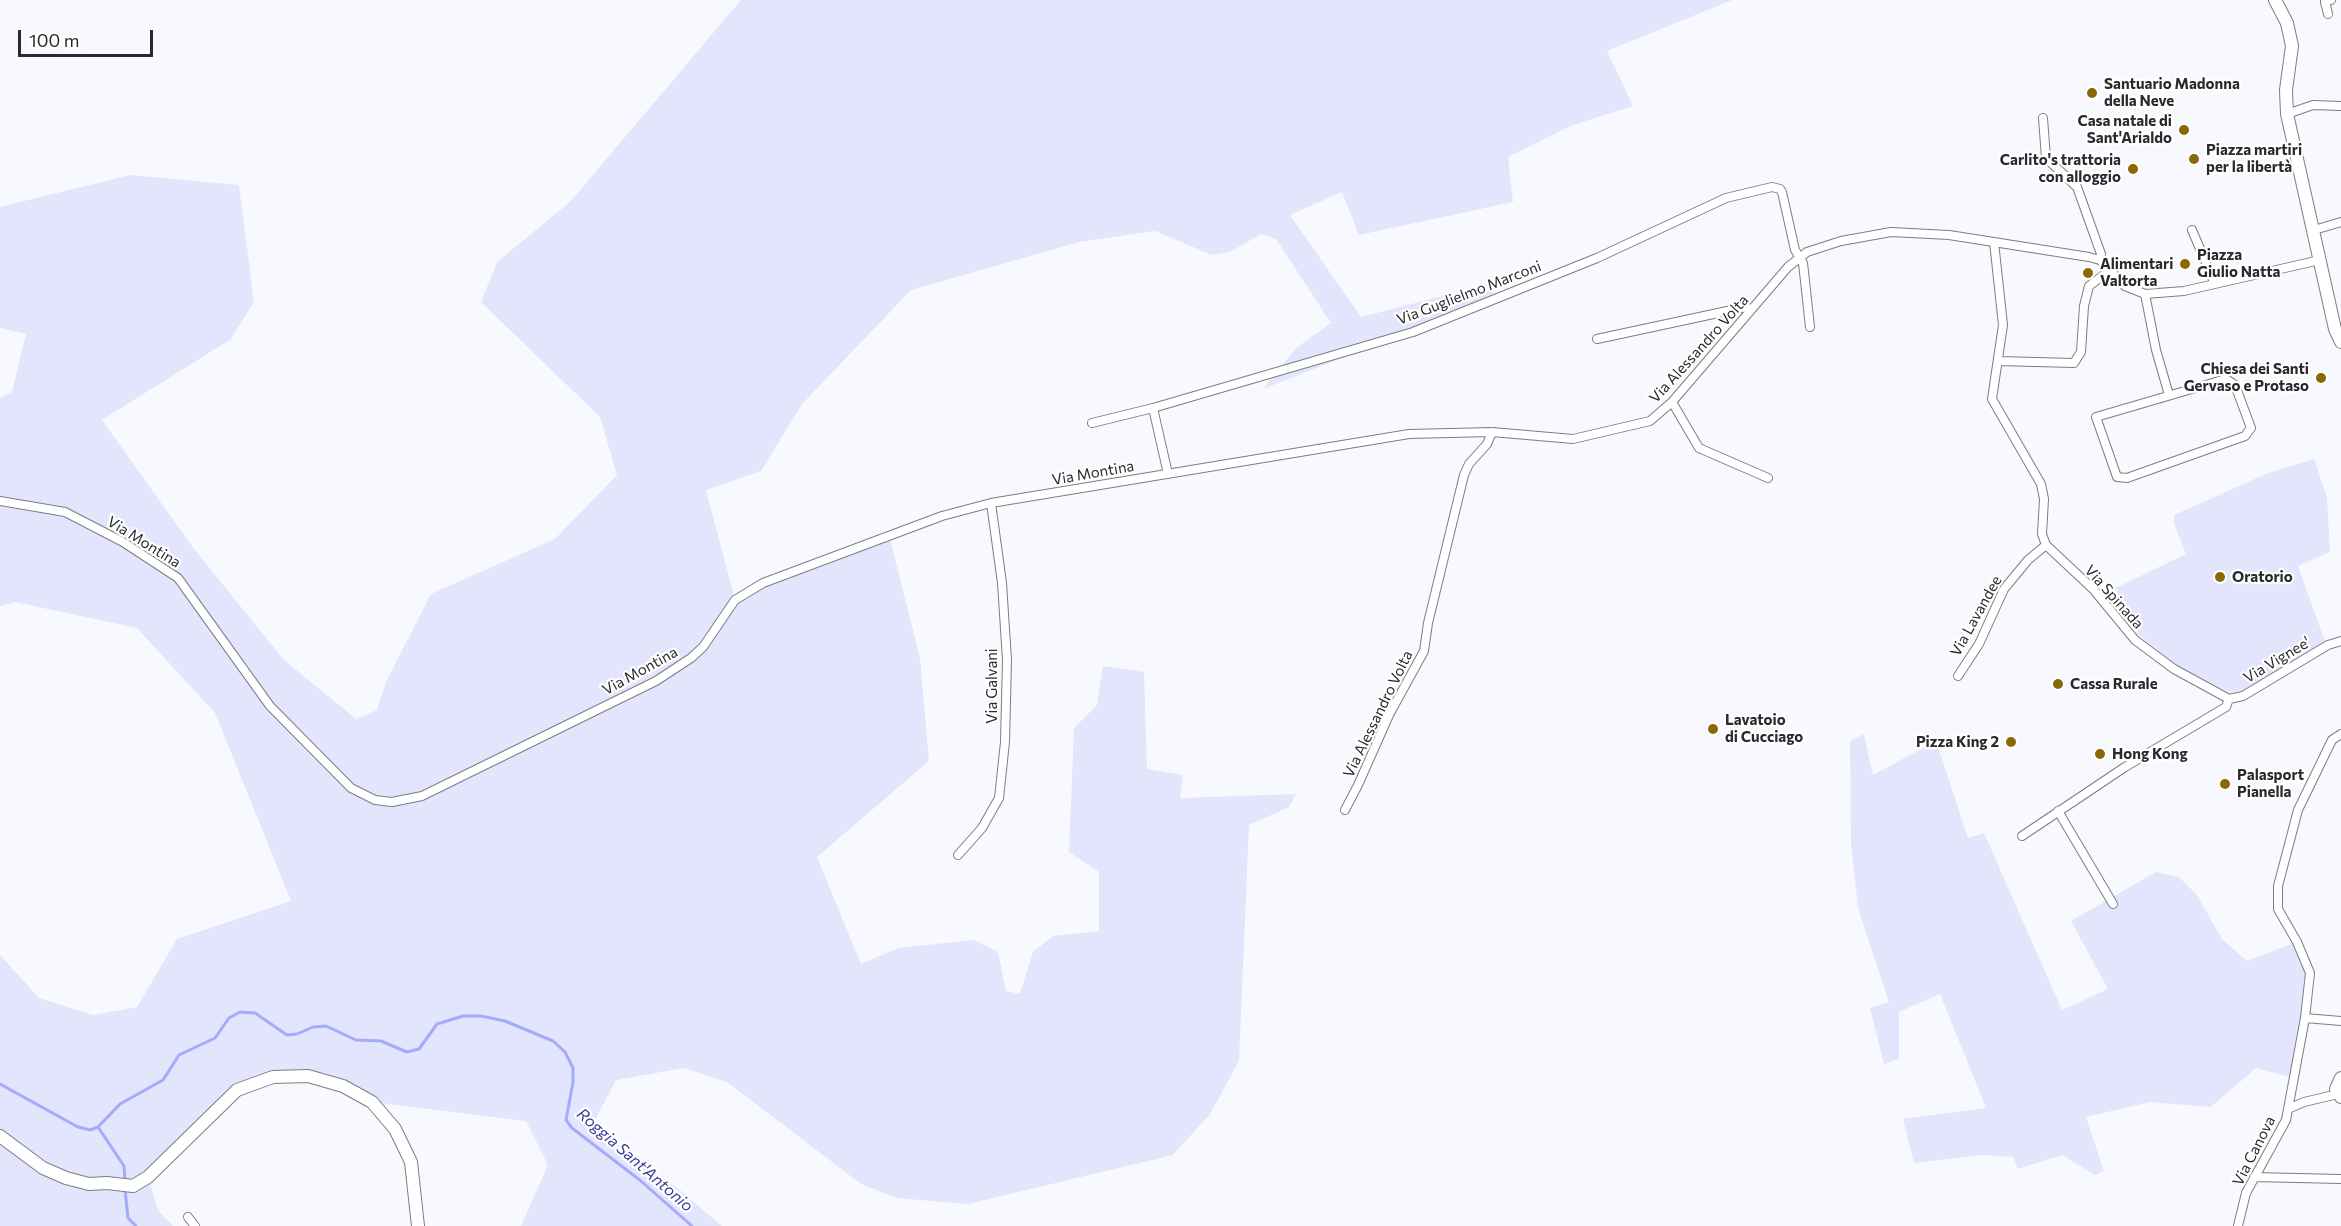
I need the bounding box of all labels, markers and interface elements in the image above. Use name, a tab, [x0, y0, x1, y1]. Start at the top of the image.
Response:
scale bar	[21, 18, 156, 56]
text: 100 m	[29, 29, 79, 51]
place label: Santuario Madonna della Neve	[2104, 75, 2240, 110]
marker: Santuario Madonna della Neve	[2085, 86, 2099, 100]
place label: Casa natale di Sant'Arialdo	[2077, 112, 2172, 147]
marker: Casa natale di Sant'Arialdo	[2177, 123, 2191, 137]
place label: Piazza martiri per la libertà	[2206, 141, 2302, 176]
place label: Carlito's trattoria con alloggio	[2000, 151, 2121, 186]
marker: Piazza martiri per la libertà	[2187, 152, 2201, 166]
marker: Carlito's trattoria con alloggio	[2126, 162, 2140, 176]
place label: Piazza Giulio Natta	[2197, 246, 2280, 281]
place label: Alimentari Valtorta	[2100, 255, 2173, 290]
street label: Via Guglielmo Marconi	[1394, 257, 1544, 329]
marker: Piazza Giulio Natta	[2178, 257, 2192, 271]
marker: Alimentari Valtorta	[2081, 266, 2095, 280]
street label: Via Alessandro Volta	[1646, 291, 1752, 407]
place label: Chiesa dei Santi Gervaso e Protaso	[2184, 360, 2309, 395]
marker: Chiesa dei Santi Gervaso e Protaso	[2314, 371, 2328, 385]
street label: Via Montina	[1050, 457, 1136, 489]
street label: Via Montina	[104, 512, 184, 572]
street label: Via Spinada	[2081, 561, 2147, 633]
place label: Oratorio	[2232, 568, 2293, 586]
marker: Oratorio	[2213, 570, 2227, 584]
street label: Via Lavandee	[1946, 572, 2006, 660]
street label: Via Vignee'	[2240, 633, 2314, 687]
street label: Via Montina	[599, 643, 681, 699]
street label: Via Alessandro Volta	[1339, 647, 1417, 781]
street label: Via Galvani	[983, 648, 1001, 724]
place label: Cassa Rurale	[2070, 675, 2158, 693]
marker: Cassa Rurale	[2051, 677, 2065, 691]
place label: Lavatoio di Cucciago	[1725, 711, 1803, 746]
marker: Lavatoio di Cucciago	[1706, 722, 1720, 736]
place label: Pizza King 2	[1916, 733, 1999, 751]
marker: Pizza King 2	[2004, 735, 2018, 749]
place label: Hong Kong	[2112, 745, 2188, 763]
marker: Hong Kong	[2093, 747, 2107, 761]
place label: Palasport Pianella	[2237, 766, 2304, 801]
marker: Palasport Pianella	[2218, 777, 2232, 791]
water label: Roggia Sant'Antonio	[573, 1104, 697, 1216]
street label: Via Canova	[2229, 1113, 2279, 1189]

